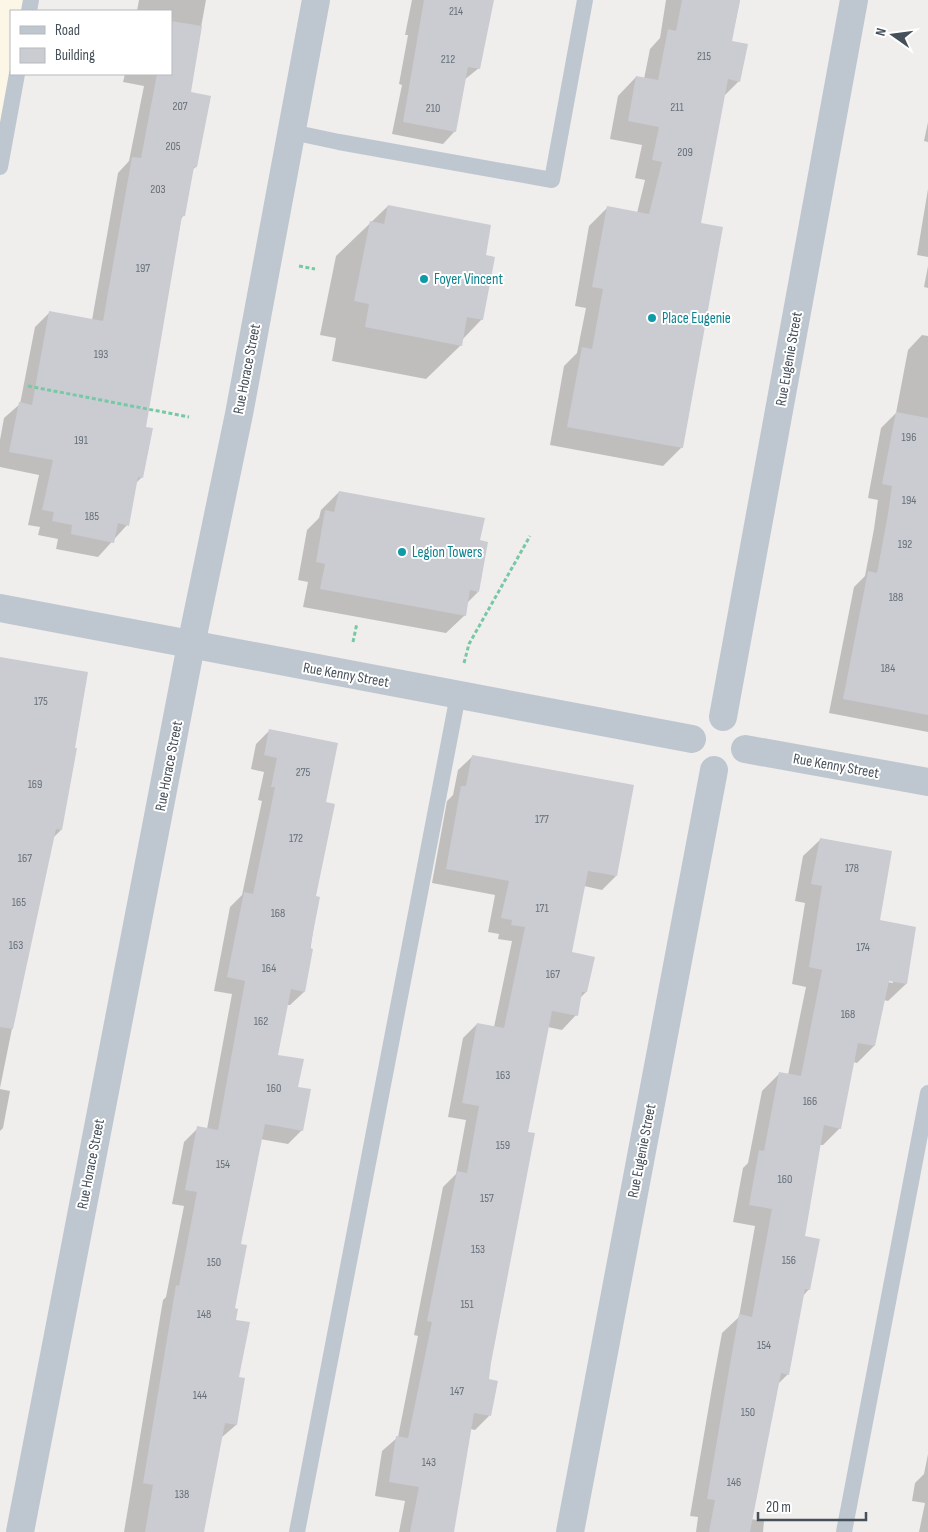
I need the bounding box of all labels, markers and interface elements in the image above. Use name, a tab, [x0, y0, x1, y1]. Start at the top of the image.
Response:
house number: 214	[449, 4, 463, 19]
legend	[10, 10, 172, 75]
north arrow	[868, 10, 918, 60]
text: Road	[55, 21, 80, 40]
text: N	[872, 26, 890, 38]
text: Building	[55, 46, 95, 65]
house number: 215	[697, 49, 711, 64]
house number: 212	[441, 52, 455, 67]
house number: 207	[172, 99, 188, 114]
house number: 211	[670, 100, 684, 115]
house number: 210	[426, 101, 440, 116]
house number: 205	[165, 139, 181, 154]
house number: 209	[677, 145, 693, 160]
house number: 203	[150, 182, 166, 197]
house number: 197	[136, 261, 150, 276]
place label: Foyer Vincent	[434, 270, 503, 289]
marker: Foyer Vincent	[418, 273, 430, 285]
place label: Place Eugenie	[662, 309, 731, 328]
street label: Rue Eugenie Street	[771, 310, 807, 408]
marker: Place Eugenie	[646, 312, 658, 324]
street label: Rue Horace Street	[229, 322, 265, 416]
house number: 193	[94, 347, 108, 362]
house number: 196	[902, 430, 916, 445]
house number: 191	[74, 433, 89, 448]
house number: 194	[902, 493, 916, 508]
house number: 185	[85, 509, 99, 524]
house number: 192	[898, 537, 912, 552]
place label: Legion Towers	[412, 543, 482, 562]
marker: Legion Towers	[396, 546, 408, 558]
house number: 188	[889, 590, 903, 605]
street label: Rue Kenny Street	[302, 658, 391, 692]
house number: 184	[881, 661, 895, 676]
house number: 175	[34, 694, 48, 709]
street label: Rue Horace Street	[151, 719, 187, 813]
street label: Rue Kenny Street	[792, 749, 881, 783]
house number: 275	[296, 765, 310, 780]
house number: 169	[28, 777, 42, 792]
house number: 177	[535, 812, 549, 827]
house number: 172	[289, 831, 303, 846]
house number: 167	[18, 851, 32, 866]
house number: 178	[845, 861, 859, 876]
house number: 165	[12, 895, 26, 910]
house number: 171	[535, 901, 549, 916]
house number: 168	[271, 906, 285, 921]
house number: 163	[9, 938, 23, 953]
house number: 174	[856, 940, 870, 955]
house number: 164	[262, 961, 276, 976]
house number: 167	[546, 967, 560, 982]
house number: 168	[841, 1007, 855, 1022]
house number: 162	[254, 1014, 268, 1029]
house number: 163	[496, 1068, 510, 1083]
house number: 160	[267, 1081, 281, 1096]
house number: 166	[803, 1094, 817, 1109]
street label: Rue Eugenie Street	[624, 1102, 660, 1200]
street label: Rue Horace Street	[73, 1117, 109, 1211]
house number: 159	[496, 1138, 510, 1153]
house number: 154	[216, 1157, 230, 1172]
house number: 160	[778, 1172, 792, 1187]
house number: 157	[480, 1191, 494, 1206]
house number: 153	[471, 1242, 485, 1257]
house number: 156	[782, 1253, 796, 1268]
house number: 150	[207, 1255, 221, 1270]
house number: 151	[460, 1297, 474, 1312]
house number: 148	[197, 1307, 211, 1322]
house number: 154	[757, 1338, 771, 1353]
house number: 147	[450, 1384, 464, 1399]
house number: 144	[193, 1388, 207, 1403]
house number: 150	[741, 1405, 755, 1420]
house number: 143	[422, 1455, 436, 1470]
house number: 146	[727, 1475, 741, 1490]
house number: 138	[175, 1487, 189, 1502]
scale bar	[758, 1490, 866, 1522]
text: 20 m	[766, 1498, 791, 1517]

